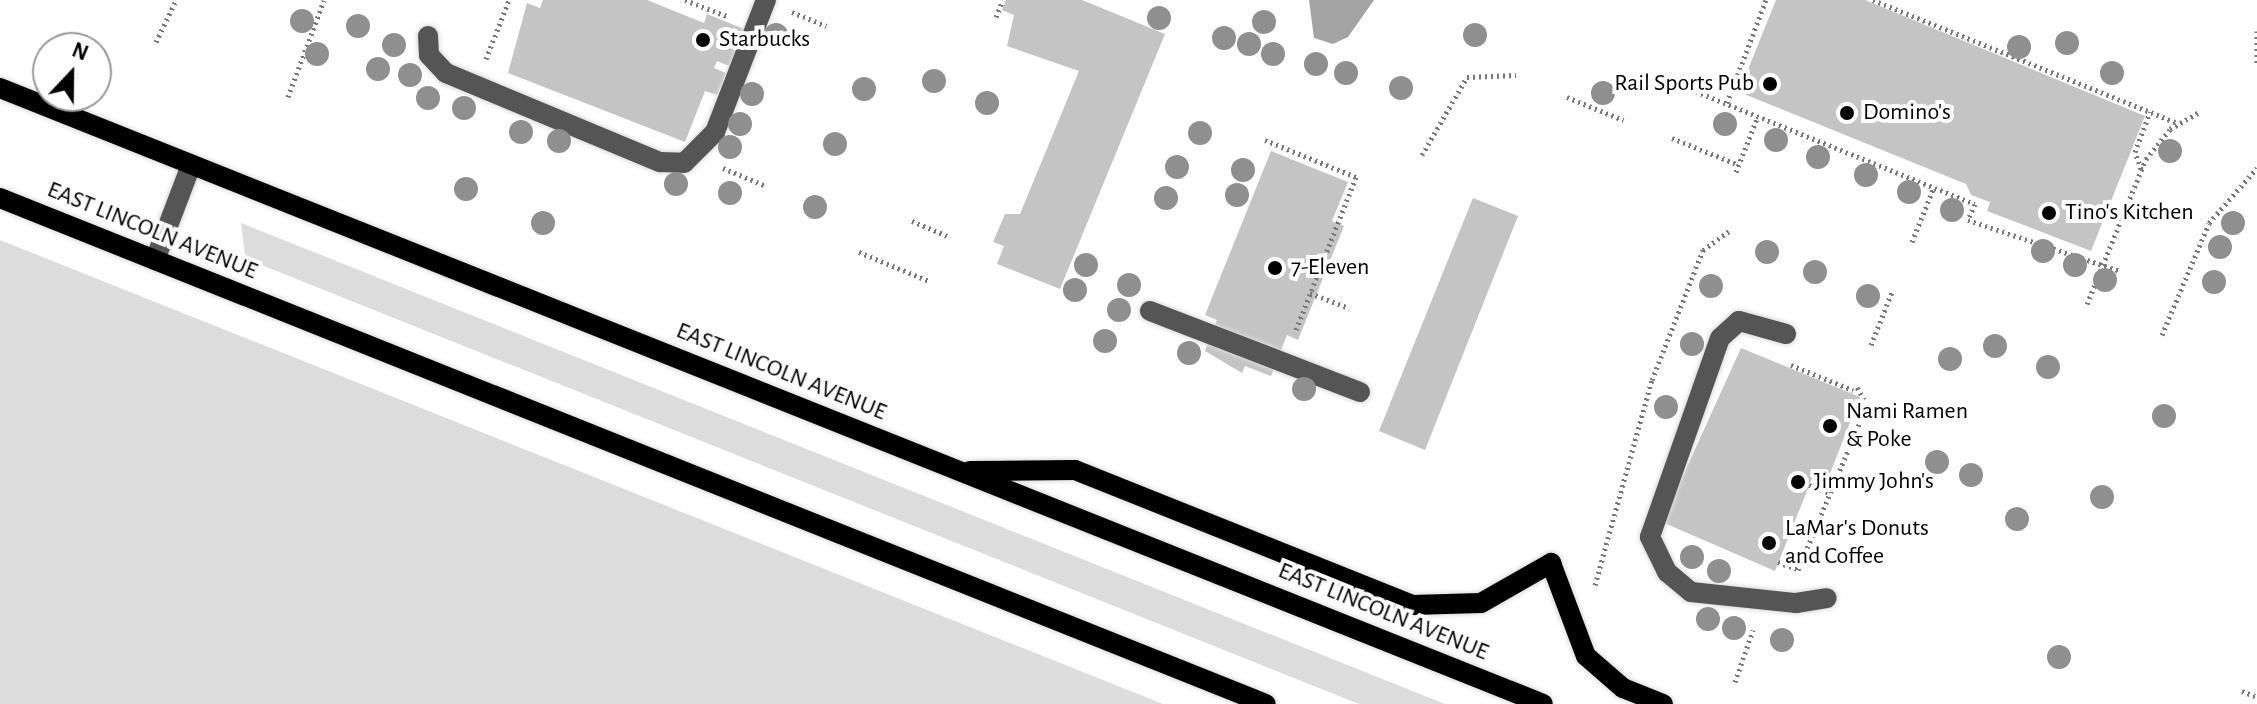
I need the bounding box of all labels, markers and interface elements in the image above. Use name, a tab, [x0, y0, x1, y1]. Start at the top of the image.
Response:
place label: Starbucks	[719, 26, 810, 54]
marker: Starbucks	[694, 31, 712, 49]
north arrow	[32, 32, 112, 112]
text: N	[69, 39, 91, 65]
place label: Rail Sports Pub	[1614, 70, 1754, 98]
marker: Rail Sports Pub	[1761, 75, 1779, 93]
place label: Domino's	[1863, 99, 1951, 127]
marker: Domino's	[1838, 104, 1856, 122]
street label: EAST LINCOLN AVENUE	[43, 176, 261, 286]
place label: Tino's Kitchen	[2065, 199, 2194, 227]
marker: Tino's Kitchen	[2040, 204, 2058, 222]
place label: 7-Eleven	[1291, 254, 1369, 282]
marker: 7-Eleven	[1266, 259, 1284, 277]
street label: EAST LINCOLN AVENUE	[672, 317, 890, 427]
place label: Nami Ramen & Poke	[1846, 398, 1968, 454]
marker: Nami Ramen & Poke	[1821, 417, 1839, 435]
place label: Jimmy John's	[1814, 468, 1934, 496]
marker: Jimmy John's	[1789, 473, 1807, 491]
place label: LaMar's Donuts and Coffee	[1785, 515, 1929, 571]
marker: LaMar's Donuts and Coffee	[1760, 534, 1778, 552]
street label: EAST LINCOLN AVENUE	[1274, 557, 1492, 667]

